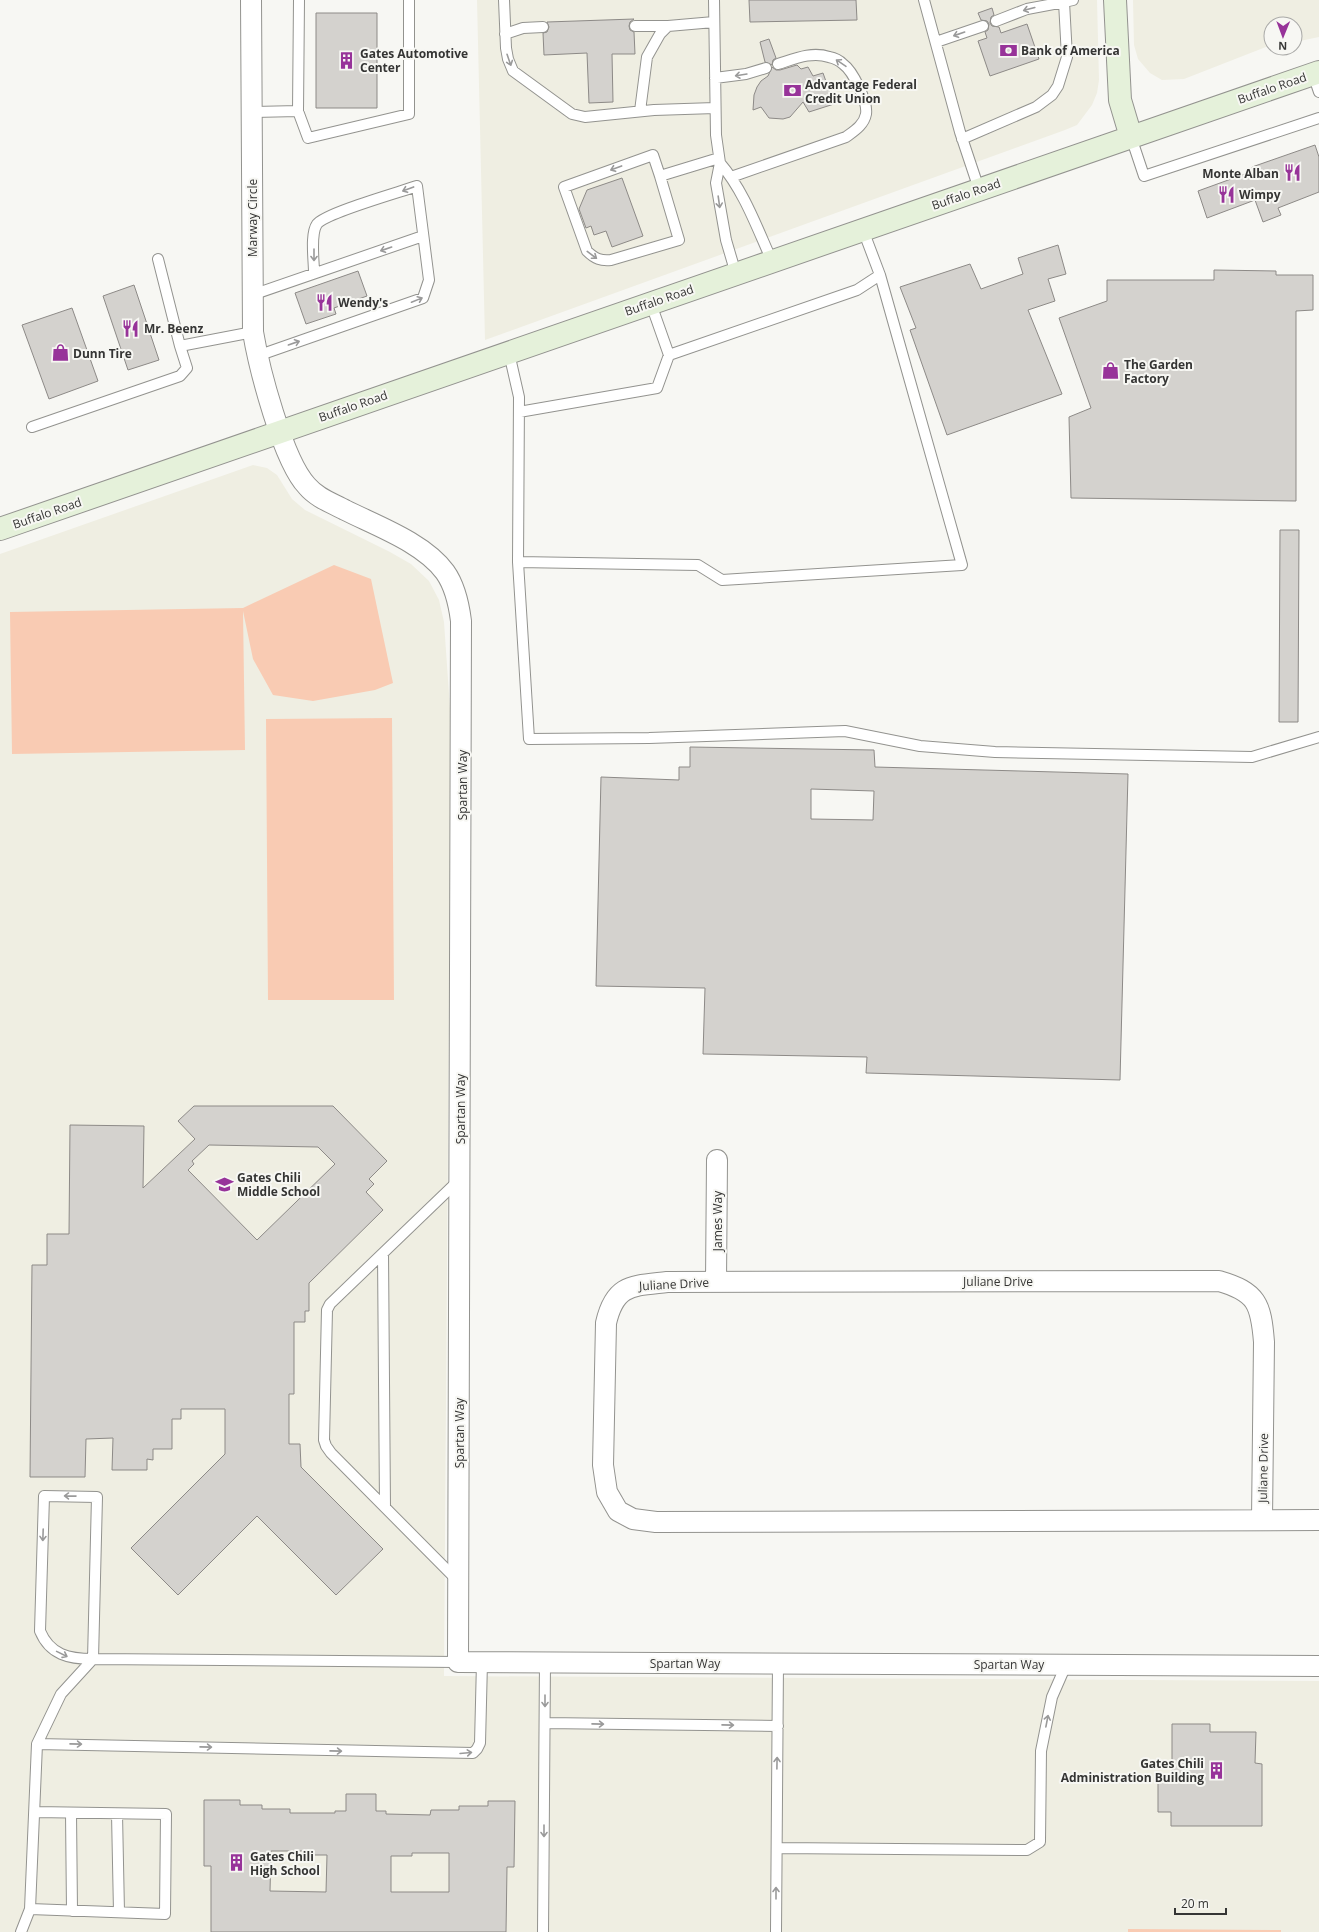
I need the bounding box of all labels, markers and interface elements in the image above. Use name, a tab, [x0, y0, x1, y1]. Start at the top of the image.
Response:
one-way arrow	[1023, 6, 1036, 14]
north arrow	[1263, 16, 1303, 56]
one-way arrow	[954, 30, 966, 38]
text: N	[1278, 39, 1287, 54]
bank icon: Bank of America	[998, 40, 1018, 60]
place label: Bank of America	[1021, 42, 1120, 59]
place label: Gates Automotive Center	[360, 45, 468, 76]
building icon: Gates Automotive Center	[337, 50, 357, 70]
one-way arrow	[506, 53, 513, 66]
one-way arrow	[835, 59, 846, 68]
street label: Buffalo Road	[1235, 68, 1309, 108]
one-way arrow	[735, 71, 748, 79]
place label: Advantage Federal Credit Union	[805, 76, 917, 107]
bank icon: Advantage Federal Credit Union	[782, 81, 802, 101]
restaurant icon: Monte Alban	[1282, 163, 1302, 183]
one-way arrow	[611, 165, 623, 173]
place label: Monte Alban	[1202, 165, 1279, 182]
street label: Buffalo Road	[929, 174, 1003, 214]
street label: Marway Circle	[244, 179, 261, 257]
restaurant icon: Wimpy	[1216, 184, 1236, 204]
one-way arrow	[403, 186, 415, 194]
place label: Wimpy	[1239, 186, 1281, 203]
one-way arrow	[715, 195, 723, 208]
one-way arrow	[380, 245, 392, 253]
one-way arrow	[310, 248, 318, 261]
one-way arrow	[587, 250, 597, 259]
street label: Buffalo Road	[622, 280, 696, 320]
restaurant icon: Wendy's	[315, 292, 335, 312]
place label: Wendy's	[338, 294, 388, 311]
one-way arrow	[410, 295, 422, 303]
restaurant icon: Mr. Beenz	[121, 318, 141, 338]
place label: Mr. Beenz	[144, 320, 203, 337]
one-way arrow	[287, 339, 300, 346]
shop icon: Dunn Tire	[50, 343, 70, 363]
place label: Dunn Tire	[73, 345, 132, 362]
place label: The Garden Factory	[1124, 356, 1193, 387]
shop icon: The Garden Factory	[1101, 361, 1121, 381]
street label: Buffalo Road	[316, 386, 390, 426]
street label: Buffalo Road	[10, 493, 84, 533]
street label: Spartan Way	[454, 749, 471, 820]
street label: Spartan Way	[452, 1073, 469, 1144]
place label: Gates Chili Middle School	[237, 1169, 320, 1200]
school or university icon: Gates Chili Middle School	[214, 1174, 234, 1194]
street label: James Way	[709, 1190, 726, 1252]
street label: Juliane Drive	[962, 1273, 1033, 1290]
street label: Juliane Drive	[638, 1274, 710, 1294]
street label: Spartan Way	[451, 1397, 468, 1468]
street label: Juliane Drive	[1254, 1433, 1272, 1504]
one-way arrow	[64, 1492, 77, 1500]
one-way arrow	[39, 1528, 46, 1541]
one-way arrow	[56, 1651, 68, 1658]
street label: Spartan Way	[650, 1655, 721, 1672]
street label: Spartan Way	[974, 1656, 1045, 1673]
one-way arrow	[541, 1694, 549, 1707]
one-way arrow	[1043, 1715, 1051, 1728]
one-way arrow	[591, 1720, 604, 1728]
one-way arrow	[721, 1721, 734, 1729]
one-way arrow	[69, 1741, 82, 1748]
one-way arrow	[199, 1744, 212, 1751]
one-way arrow	[329, 1747, 342, 1754]
one-way arrow	[459, 1749, 472, 1756]
place label: Gates Chili Administration Building	[1061, 1755, 1204, 1786]
one-way arrow	[774, 1757, 781, 1770]
building icon: Gates Chili Administration Building	[1207, 1760, 1227, 1780]
one-way arrow	[540, 1824, 548, 1837]
place label: Gates Chili High School	[250, 1848, 320, 1879]
building icon: Gates Chili High School	[227, 1853, 247, 1873]
one-way arrow	[772, 1887, 780, 1900]
scale bar	[1175, 1890, 1226, 1916]
text: 20 m	[1181, 1895, 1209, 1912]

